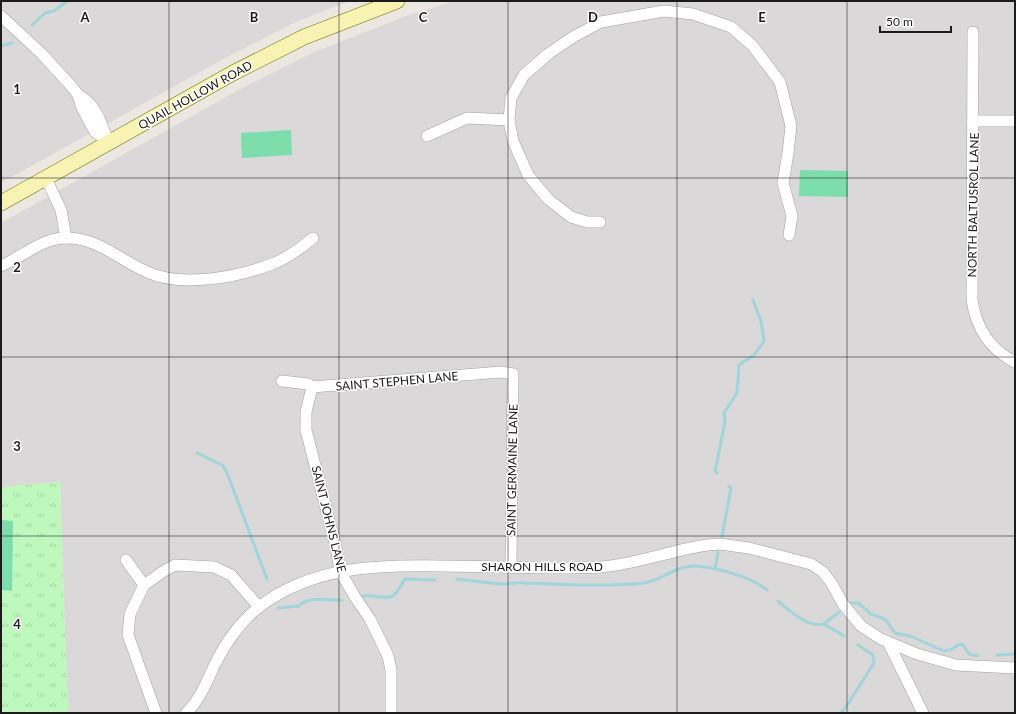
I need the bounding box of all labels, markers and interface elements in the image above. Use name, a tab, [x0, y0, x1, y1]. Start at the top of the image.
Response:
scale bar	[880, 8, 951, 34]
text: A	[79, 9, 90, 25]
text: B	[250, 9, 259, 25]
text: C	[419, 9, 428, 25]
text: D	[588, 9, 598, 25]
text: E	[758, 9, 766, 25]
text: 50 m	[886, 14, 913, 29]
street label: QUAIL HOLLOW ROAD	[135, 57, 255, 133]
text: 1	[13, 81, 21, 97]
street label: NORTH BALTUSROL LANE	[964, 132, 982, 278]
text: 2	[13, 259, 21, 275]
street label: SAINT STEPHEN LANE	[335, 368, 459, 394]
street label: SAINT GERMAINE LANE	[503, 404, 521, 536]
text: 3	[13, 438, 21, 454]
street label: SAINT JOHNS LANE	[308, 464, 350, 574]
street label: SHARON HILLS ROAD	[481, 559, 603, 574]
text: 4	[13, 616, 21, 632]

